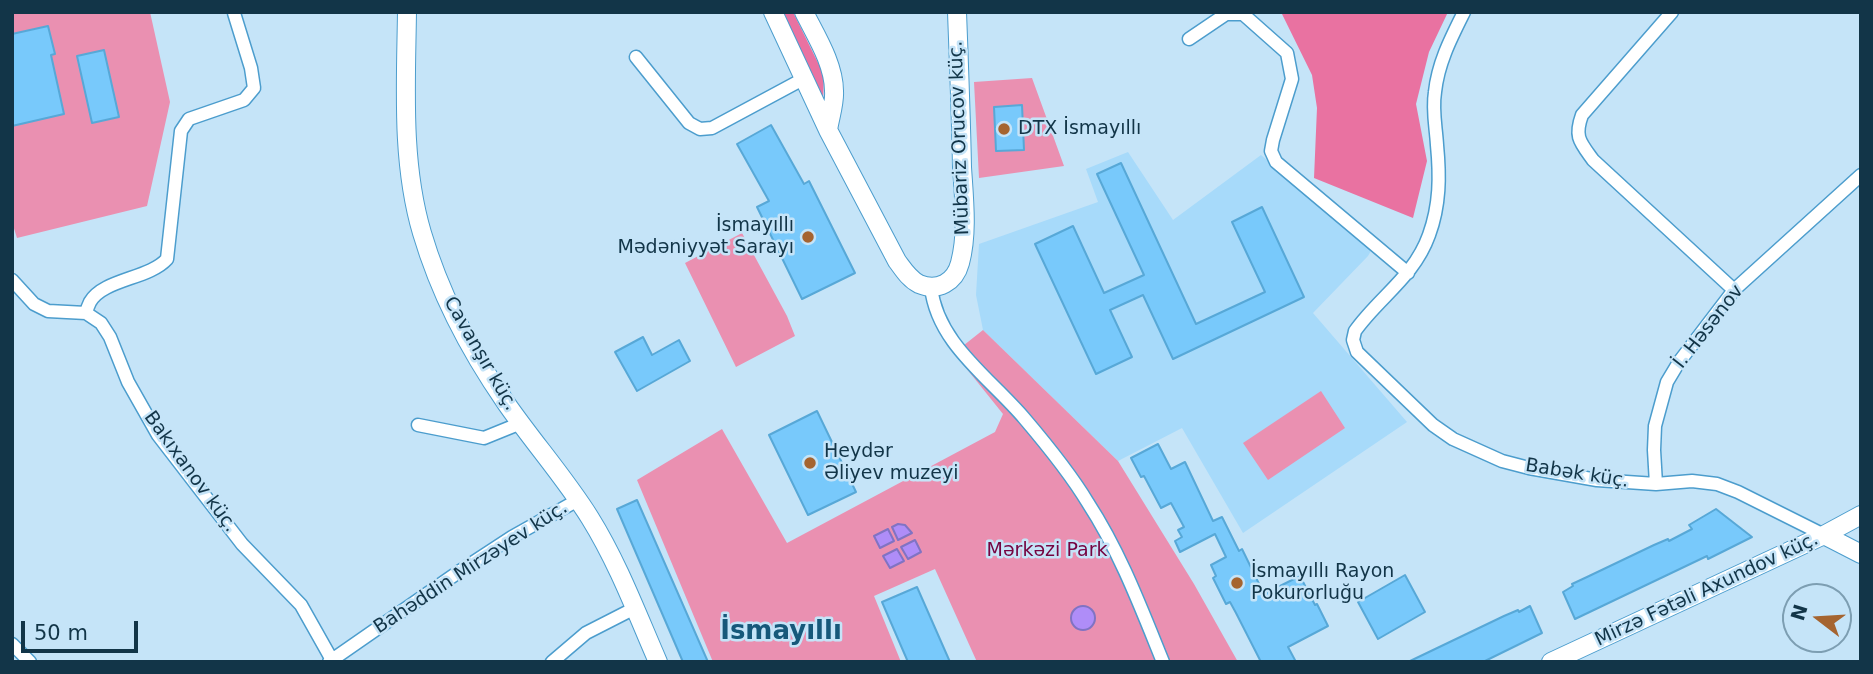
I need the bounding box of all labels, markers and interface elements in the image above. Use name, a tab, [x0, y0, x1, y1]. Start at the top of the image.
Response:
street label: Mübariz Orucov küç.	[945, 40, 975, 236]
place label: DTX İsmayıllı	[1018, 118, 1141, 140]
marker: DTX İsmayıllı	[996, 121, 1012, 137]
place label: İsmayıllı Mədəniyyət Sarayı	[617, 215, 794, 259]
marker: İsmayıllı Mədəniyyət Sarayı	[800, 229, 816, 245]
street label: İ. Həsənov	[1669, 281, 1749, 373]
street label: Cavanşır küç.	[438, 293, 522, 415]
street label: Bakıxanov küç.	[139, 407, 241, 537]
place label: Heydər Əliyev muzeyi	[824, 441, 958, 485]
marker: Heydər Əliyev muzeyi	[802, 455, 818, 471]
street label: Babək küç.	[1524, 455, 1630, 493]
street label: Bahəddin Mirzəyev küç.	[370, 497, 572, 639]
street label: Mirzə Fətəli Axundov küç.	[1592, 528, 1822, 652]
park label: Mərkəzi Park	[987, 540, 1107, 562]
place label: İsmayıllı Rayon Pokurorluğu	[1251, 561, 1394, 605]
marker: İsmayıllı Rayon Pokurorluğu	[1229, 575, 1245, 591]
north arrow	[1782, 583, 1852, 653]
text: N	[1786, 602, 1812, 623]
scale bar	[24, 608, 142, 652]
district label: İsmayıllı	[720, 616, 842, 648]
text: 50 m	[34, 621, 88, 645]

